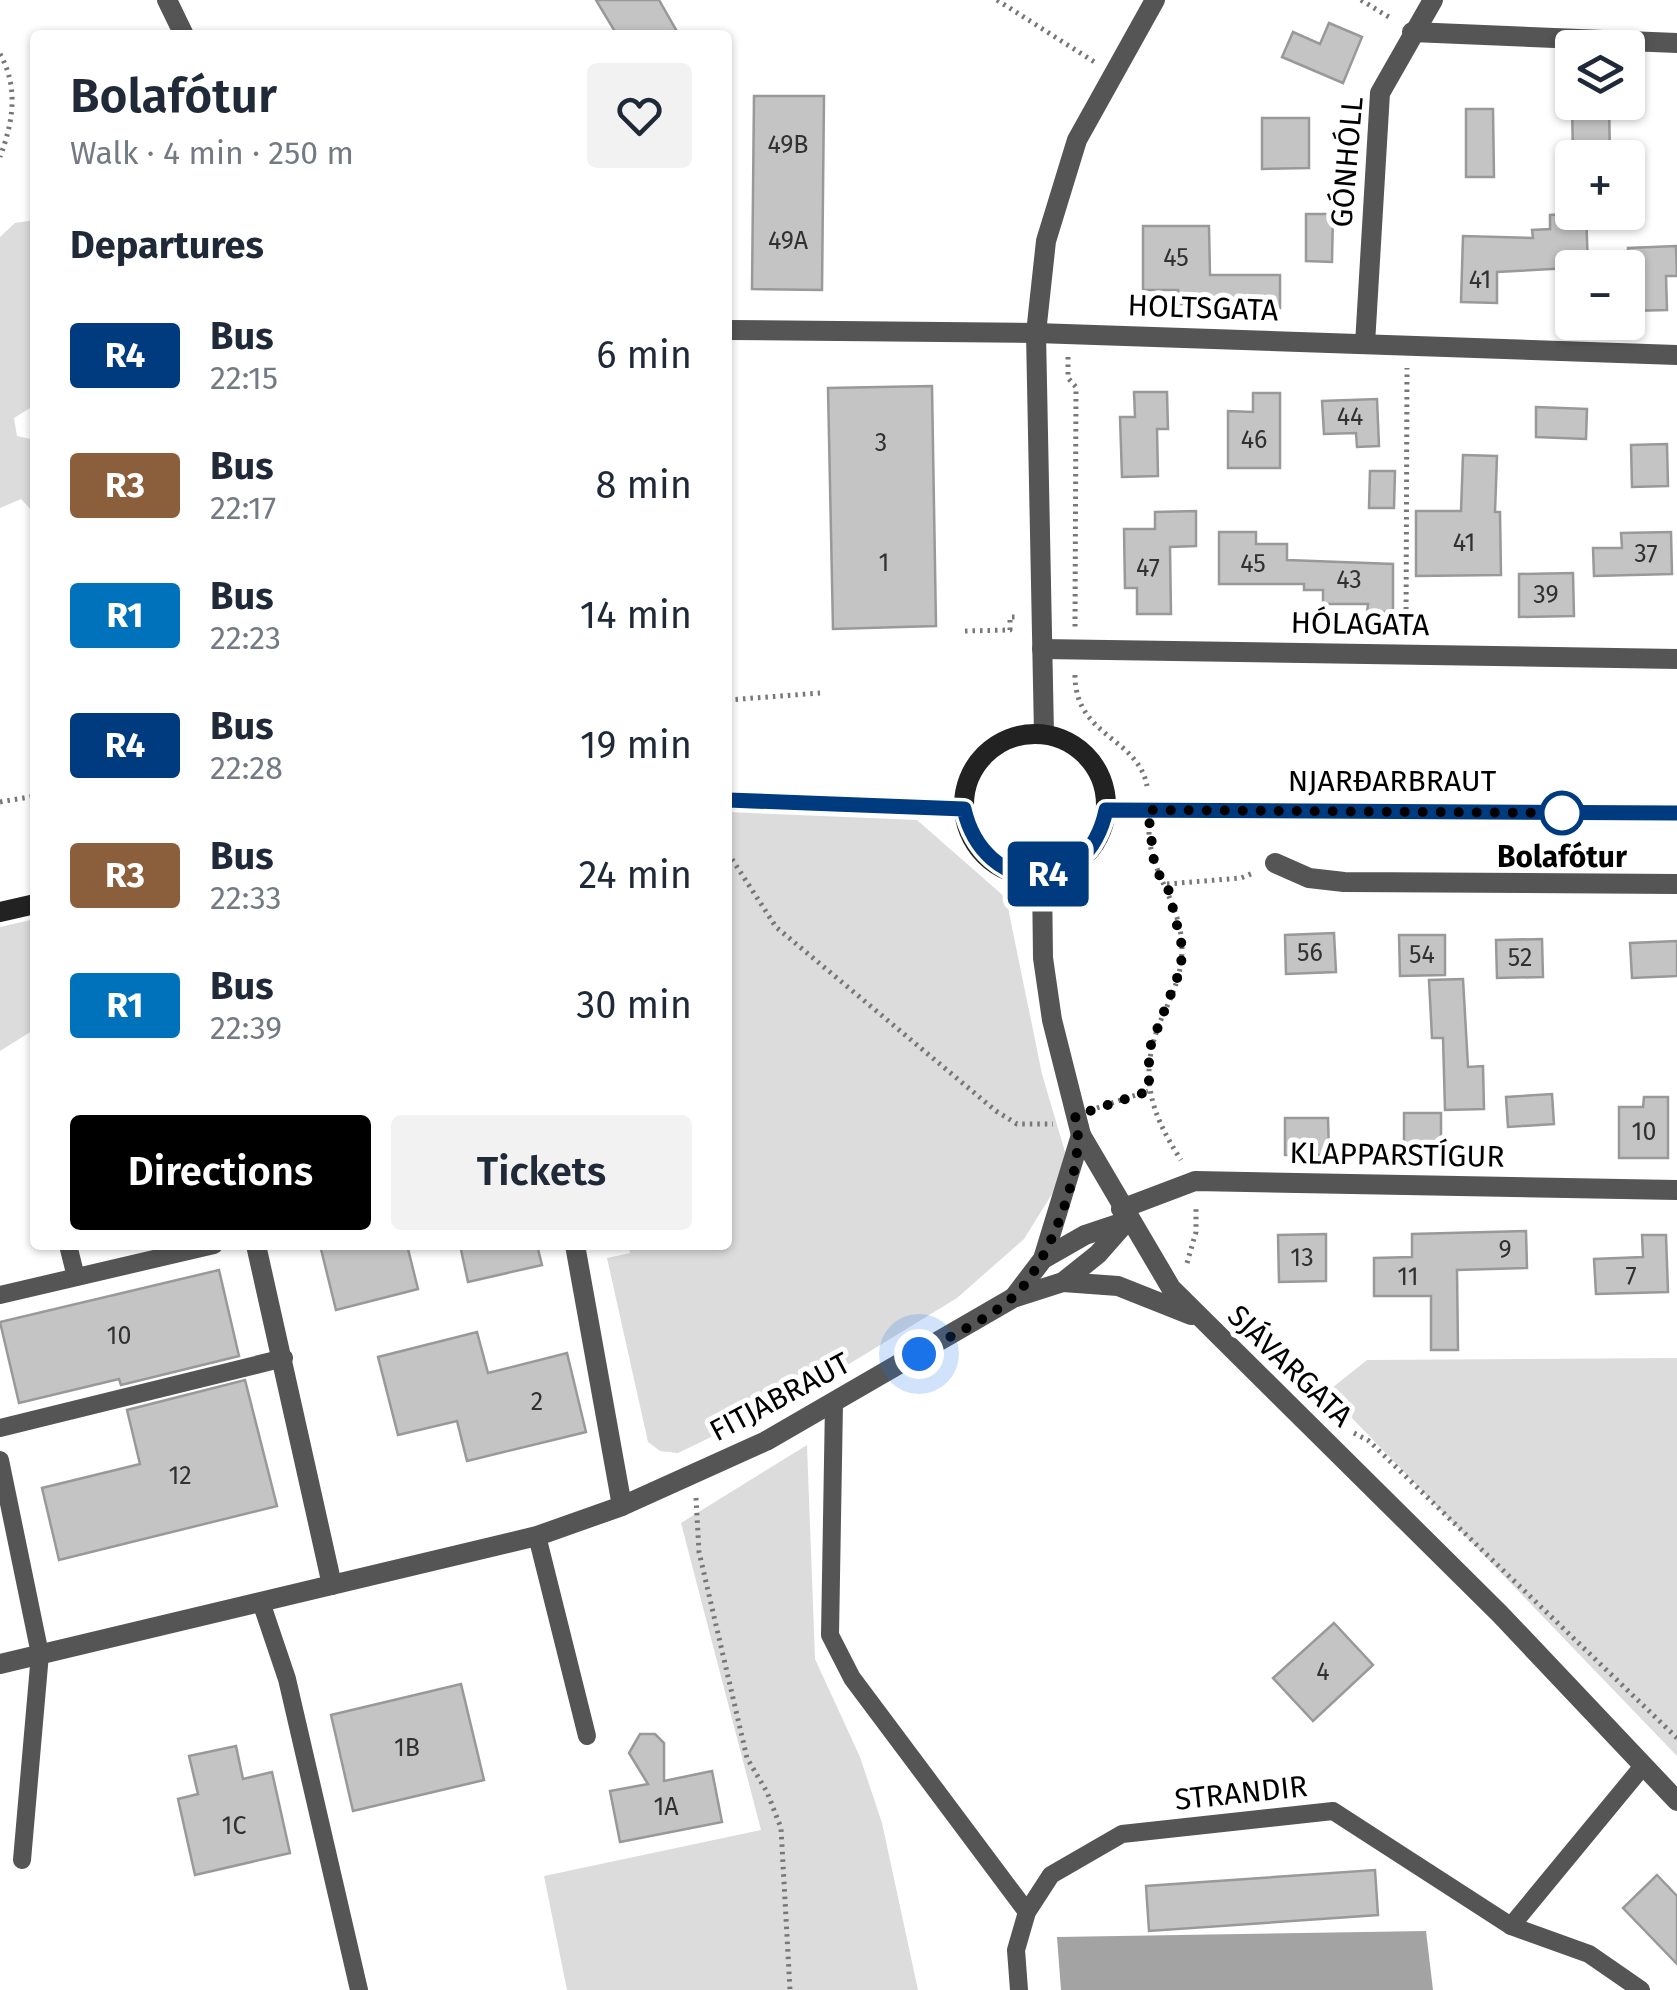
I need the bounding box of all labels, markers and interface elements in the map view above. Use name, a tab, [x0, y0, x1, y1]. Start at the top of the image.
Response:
map controls	[1555, 30, 1645, 340]
button: layers	[1555, 30, 1645, 120]
button: heart	[587, 63, 692, 168]
text: Bolafótur	[70, 67, 277, 125]
street label: GÓNHÓLL	[1323, 95, 1371, 229]
house number: 49B	[767, 130, 809, 160]
text: Walk · 4 min · 250 m	[70, 134, 354, 172]
button: +	[1555, 140, 1645, 230]
text: Departures	[70, 222, 264, 268]
house number: 49A	[768, 226, 809, 256]
house number: 45	[1163, 243, 1189, 273]
button: −	[1555, 250, 1645, 340]
house number: 41	[1469, 265, 1491, 295]
street label: HOLTSGATA	[1127, 287, 1280, 329]
text: Bus	[210, 313, 274, 359]
text: 6 min	[596, 332, 692, 378]
text: R4	[105, 334, 145, 376]
text: 22:15	[210, 359, 278, 397]
house number: 44	[1337, 402, 1363, 432]
house number: 46	[1241, 425, 1267, 455]
house number: 3	[875, 428, 887, 458]
text: Bus	[210, 443, 274, 489]
text: 8 min	[595, 462, 692, 508]
text: R3	[105, 464, 145, 506]
text: 22:17	[210, 489, 276, 527]
house number: 41	[1453, 528, 1475, 558]
house number: 37	[1634, 539, 1658, 569]
house number: 1	[879, 548, 889, 578]
house number: 45	[1240, 549, 1266, 579]
house number: 47	[1136, 553, 1160, 583]
house number: 43	[1336, 565, 1362, 595]
text: Bus	[210, 573, 274, 619]
house number: 39	[1533, 580, 1559, 610]
text: 14 min	[580, 592, 692, 638]
text: R1	[106, 594, 144, 636]
street label: HÓLAGATA	[1290, 605, 1431, 643]
text: 22:23	[210, 619, 281, 657]
text: Bus	[210, 703, 274, 749]
text: 19 min	[580, 722, 692, 768]
text: R4	[105, 724, 145, 766]
text: 22:28	[210, 749, 283, 787]
street label: NJARÐARBRAUT	[1288, 763, 1497, 799]
marker: Bolafótur	[1541, 792, 1583, 834]
text: Bus	[210, 833, 274, 879]
place label: Bolafótur	[1497, 839, 1628, 875]
line badge: R4	[1003, 842, 1093, 906]
text: 24 min	[578, 852, 692, 898]
text: R4	[1028, 853, 1068, 895]
text: R3	[105, 854, 145, 896]
text: 22:33	[210, 879, 282, 917]
house number: 56	[1297, 938, 1323, 968]
house number: 54	[1409, 940, 1435, 970]
house number: 52	[1508, 943, 1532, 973]
text: Bus	[210, 963, 274, 1009]
text: 30 min	[576, 982, 692, 1028]
text: R1	[106, 984, 144, 1026]
text: 22:39	[210, 1009, 282, 1047]
button: Directions	[70, 1115, 371, 1230]
button: Tickets	[391, 1115, 692, 1230]
house number: 10	[1632, 1117, 1656, 1147]
street label: KLAPPARSTÍGUR	[1289, 1135, 1505, 1175]
house number: 9	[1498, 1235, 1512, 1265]
house number: 13	[1290, 1243, 1314, 1273]
house number: 7	[1625, 1261, 1637, 1291]
house number: 11	[1397, 1262, 1419, 1292]
street label: SJÁVARGATA	[1220, 1298, 1360, 1435]
house number: 10	[107, 1321, 131, 1351]
your location	[894, 1329, 944, 1379]
street label: FITJABRAUT	[704, 1345, 857, 1449]
house number: 2	[531, 1387, 543, 1417]
house number: 12	[168, 1461, 192, 1491]
house number: 4	[1316, 1657, 1330, 1687]
house number: 1B	[394, 1733, 420, 1763]
street label: STRANDIR	[1173, 1768, 1309, 1818]
house number: 1A	[653, 1792, 679, 1822]
house number: 1C	[222, 1811, 246, 1841]

